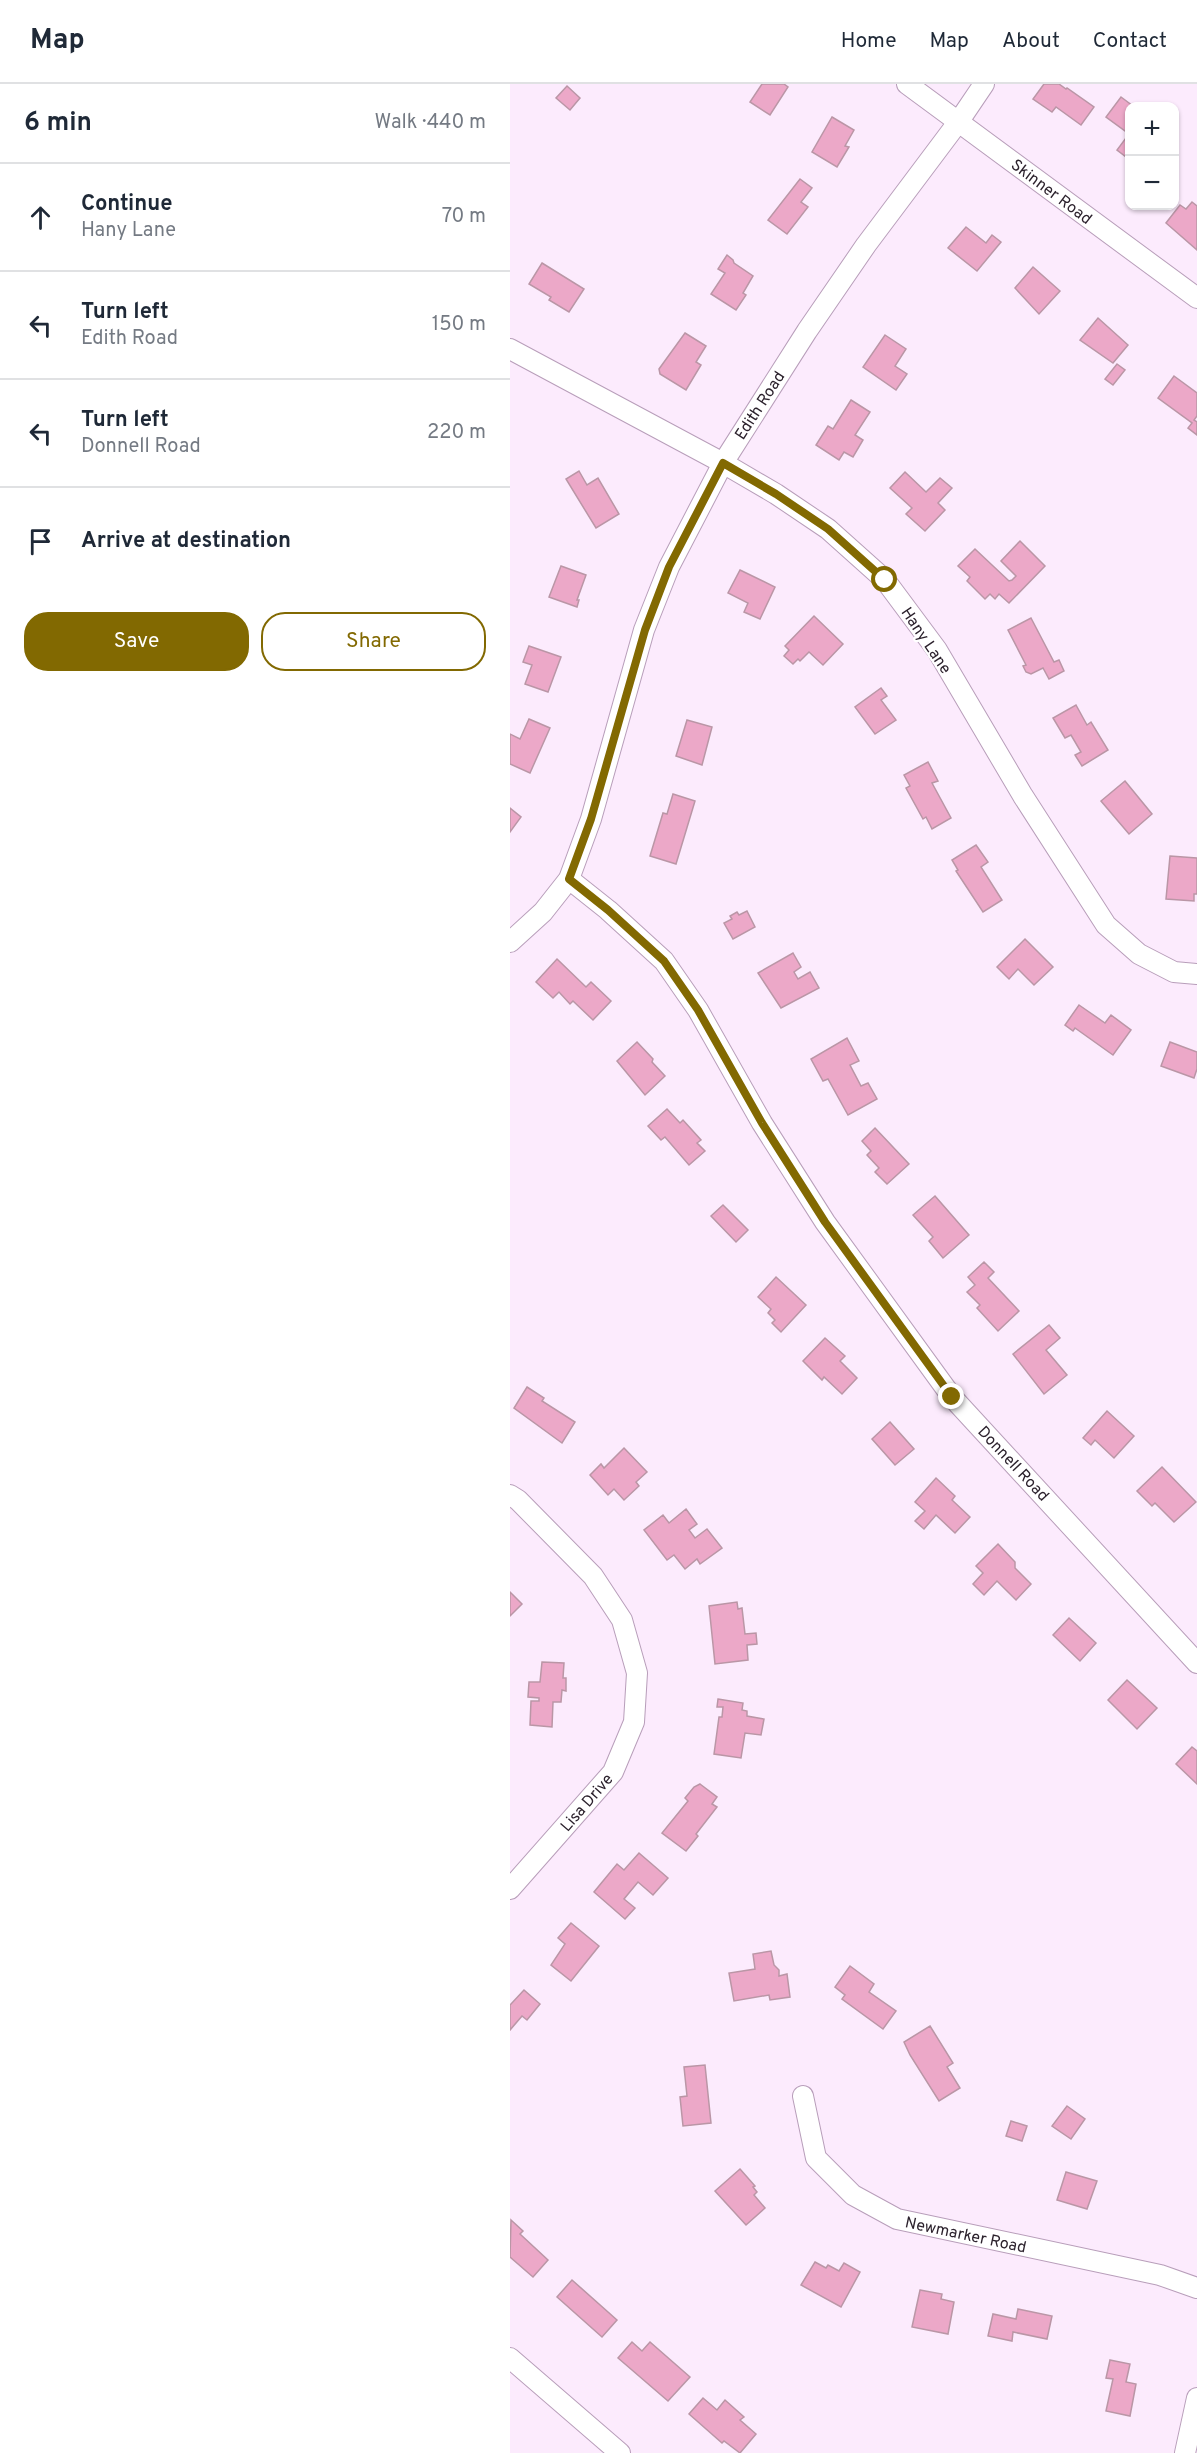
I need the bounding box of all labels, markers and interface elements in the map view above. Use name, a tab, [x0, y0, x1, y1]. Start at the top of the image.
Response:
text: Map	[30, 23, 85, 59]
text: Home	[841, 28, 897, 55]
text: Map	[930, 28, 969, 55]
text: About	[1002, 28, 1060, 55]
text: Contact	[1093, 28, 1167, 55]
map controls	[1125, 102, 1179, 210]
button: +	[1125, 102, 1179, 156]
text: 6 min	[24, 107, 92, 140]
text: Walk · 440 m	[375, 110, 486, 136]
street label: Skinner Road	[1006, 156, 1095, 230]
button: −	[1125, 156, 1179, 210]
text: Continue	[81, 191, 172, 218]
icon: ahead	[24, 201, 57, 234]
text: 70 m	[442, 204, 486, 230]
text: Hany Lane	[81, 218, 176, 244]
text: Turn left	[81, 299, 169, 326]
icon: left	[24, 309, 57, 342]
text: 150 m	[432, 312, 486, 338]
text: Edith Road	[81, 326, 178, 352]
street label: Edith Road	[731, 368, 790, 444]
text: Turn left	[81, 407, 169, 434]
icon: left	[24, 417, 57, 450]
text: 220 m	[427, 420, 486, 446]
text: Donnell Road	[81, 434, 201, 460]
icon: arrive	[24, 525, 57, 558]
text: Arrive at destination	[81, 528, 291, 555]
route start	[871, 566, 897, 592]
street label: Hany Lane	[896, 604, 955, 678]
button: Save	[24, 612, 249, 671]
button: Share	[261, 612, 486, 671]
route end	[938, 1383, 964, 1409]
street label: Donnell Road	[973, 1422, 1053, 1506]
street label: Lisa Drive	[557, 1770, 618, 1836]
street label: Newmarker Road	[903, 2213, 1028, 2259]

